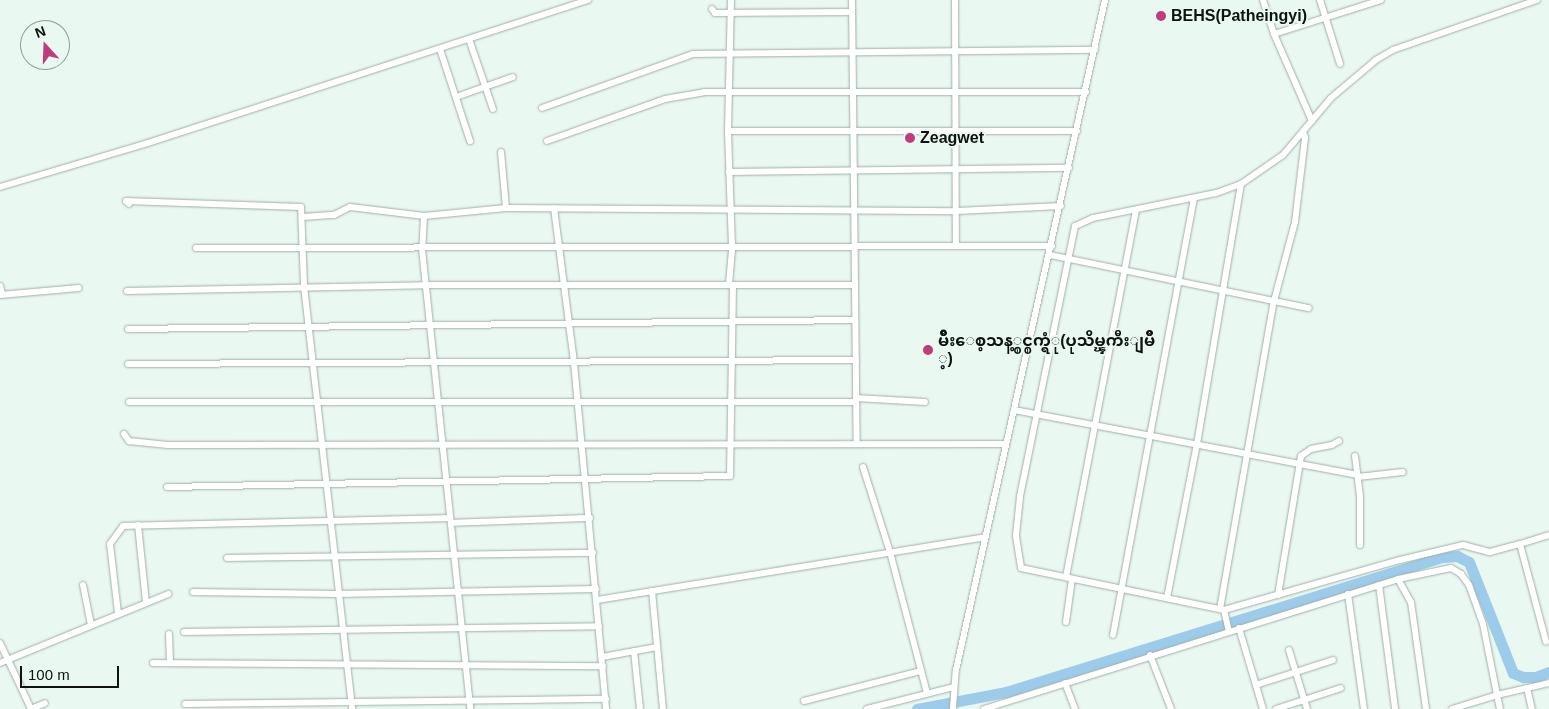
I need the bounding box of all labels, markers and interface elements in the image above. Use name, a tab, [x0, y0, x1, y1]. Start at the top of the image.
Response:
place label: BEHS(Patheingyi)	[1171, 6, 1307, 26]
marker: BEHS(Patheingyi)	[1155, 10, 1167, 22]
north arrow	[20, 20, 70, 70]
text: N	[33, 23, 48, 41]
place label: Zeagwet	[920, 128, 984, 148]
marker: Zeagwet	[904, 132, 916, 144]
place label: မ်ိဳးေစ့သန့္စင္စက္ရံု(ပုသိမ္ၾကီးျမိဳ ့)	[938, 331, 1155, 369]
marker: မ်ိဳးေစ့သန့္စင္စက္ရံု(ပုသိမ္ၾကီးျမိဳ ့)	[922, 344, 934, 356]
scale bar	[22, 656, 121, 688]
text: 100 m	[28, 666, 70, 683]

